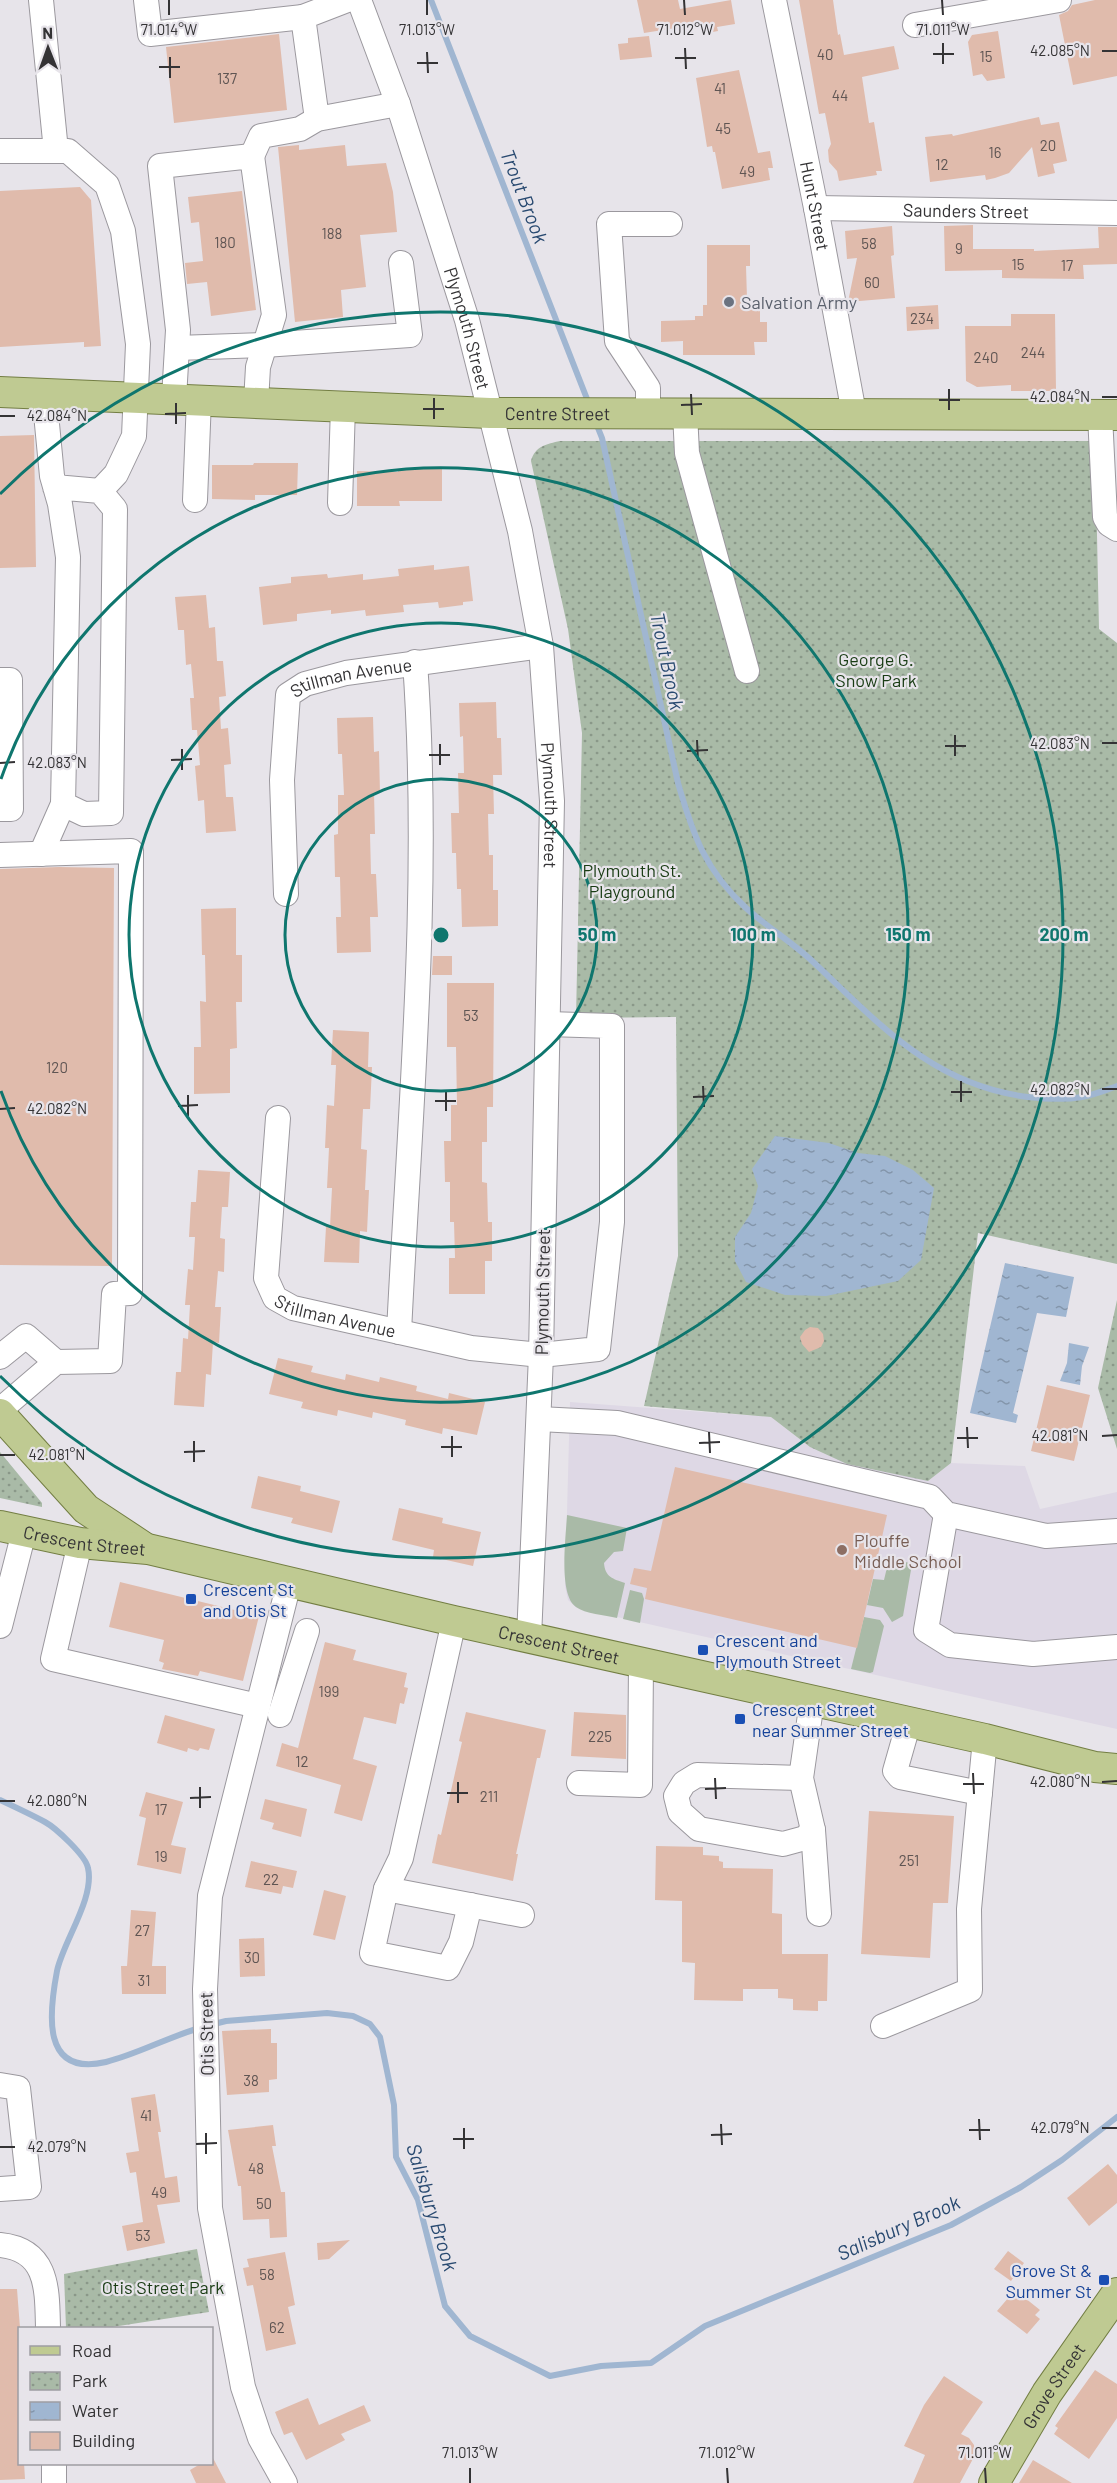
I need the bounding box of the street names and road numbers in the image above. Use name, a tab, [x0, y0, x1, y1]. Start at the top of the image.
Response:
street label: Hunt Street	[796, 159, 835, 252]
street label: Saunders Street	[903, 198, 1029, 223]
street label: Plymouth Street	[440, 264, 495, 392]
street label: Centre Street	[505, 402, 610, 424]
street label: Stillman Avenue	[286, 653, 413, 702]
street label: Plymouth Street	[537, 741, 563, 869]
street label: Plymouth Street	[530, 1229, 554, 1355]
street label: Stillman Avenue	[271, 1289, 398, 1342]
street label: Crescent Street	[21, 1520, 147, 1560]
street label: Crescent Street	[496, 1620, 622, 1668]
street label: Otis Street	[194, 1992, 218, 2076]
street label: Grove Street	[1018, 2339, 1089, 2432]

